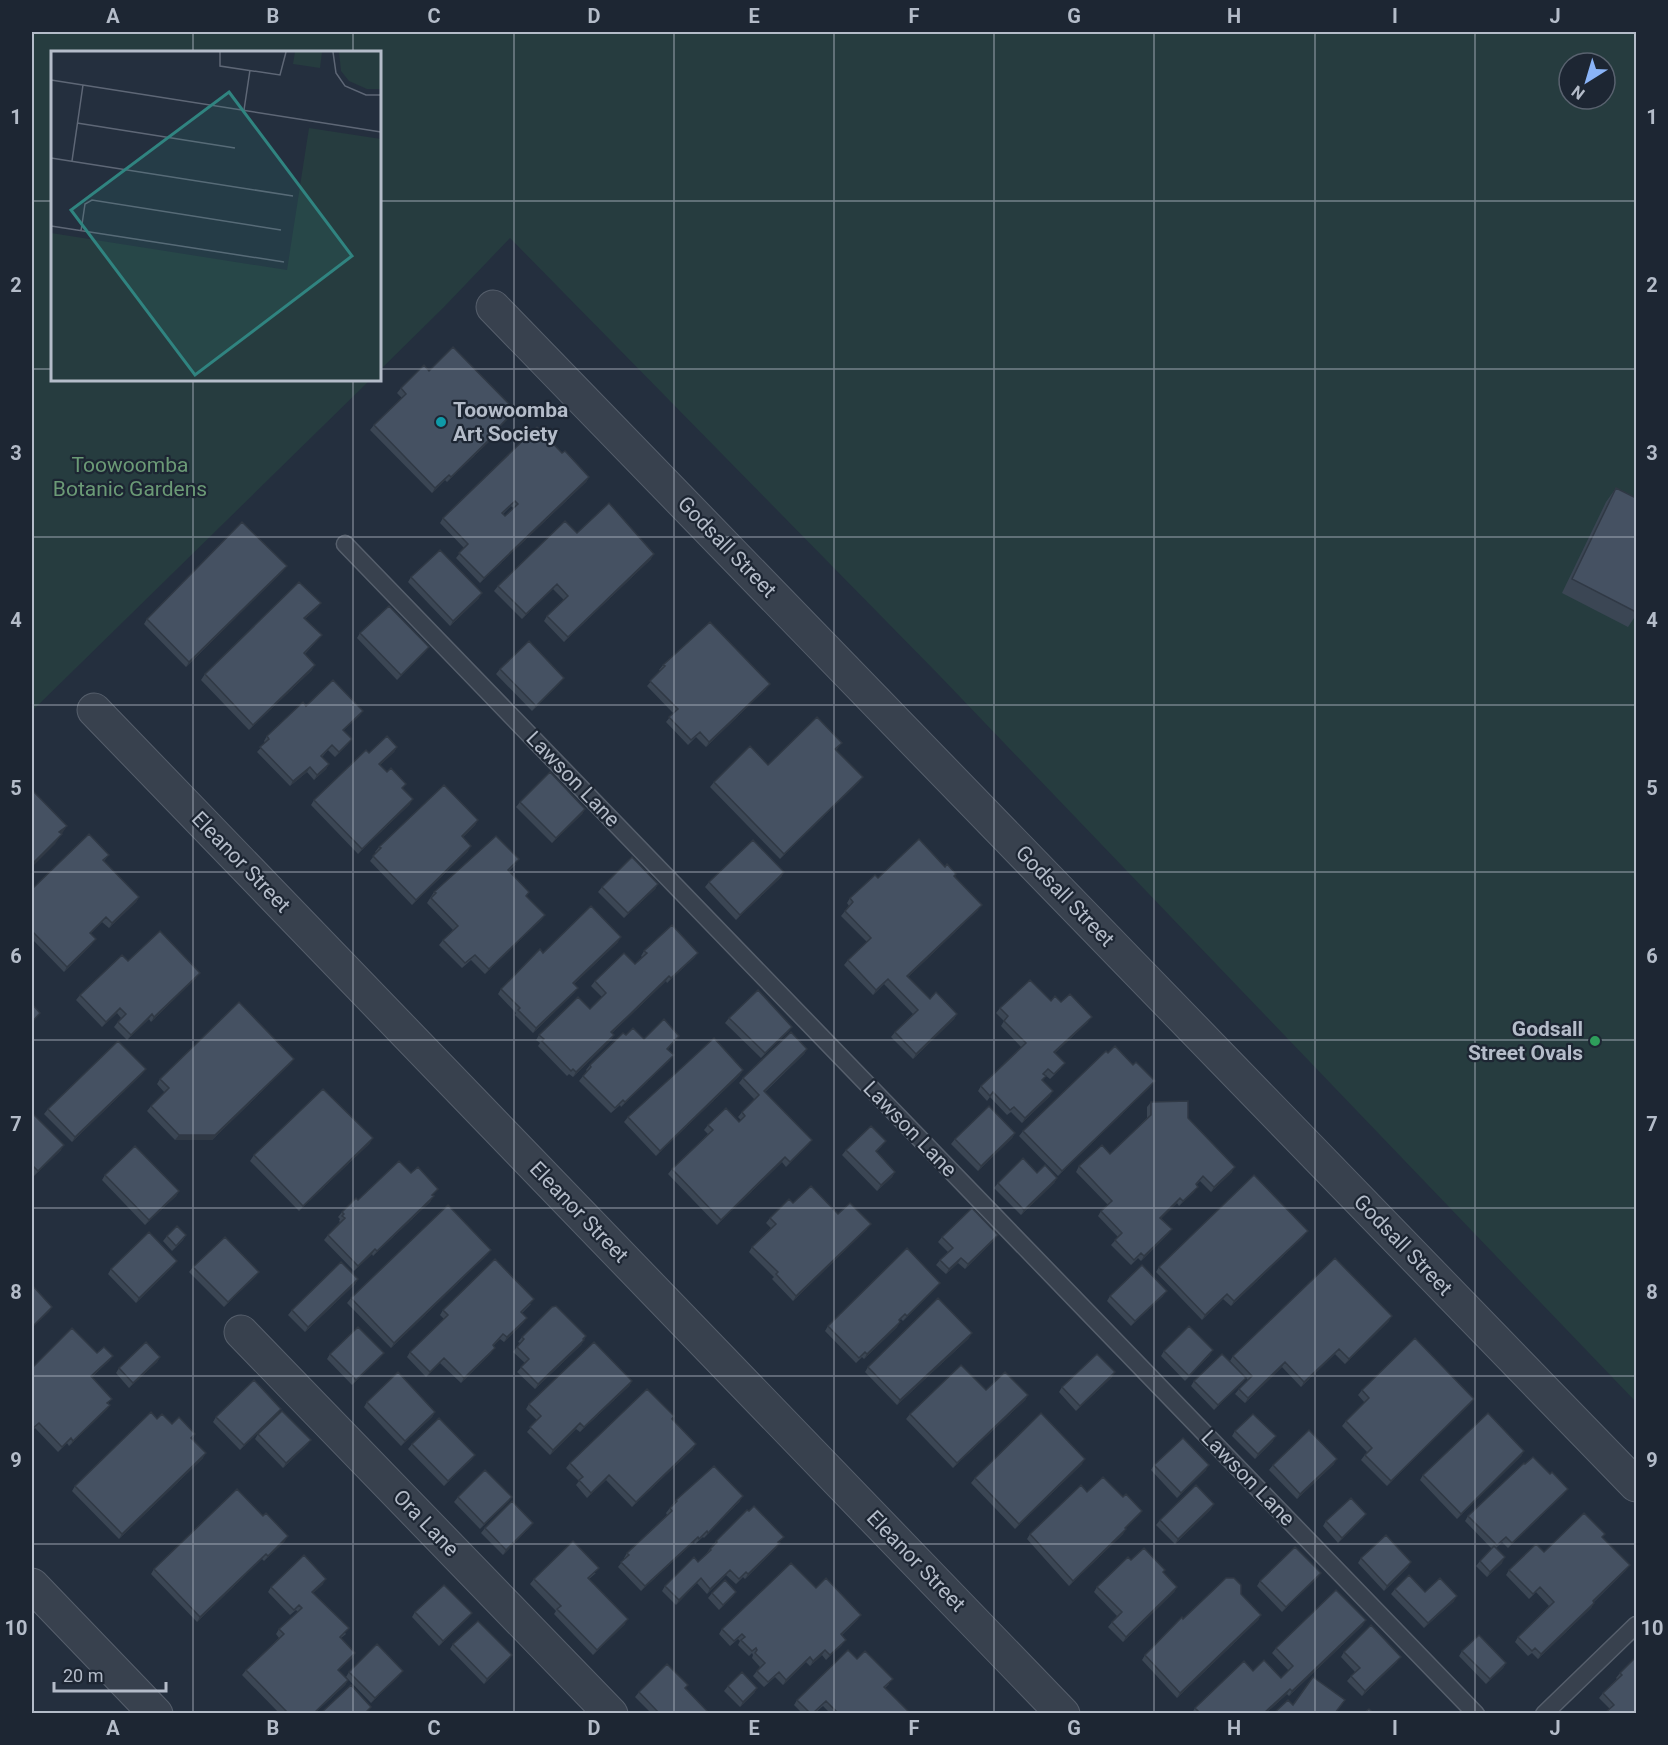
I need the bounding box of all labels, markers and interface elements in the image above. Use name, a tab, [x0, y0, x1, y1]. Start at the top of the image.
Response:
text: A	[106, 4, 120, 28]
text: B	[267, 4, 279, 28]
text: C	[427, 4, 441, 28]
text: D	[588, 4, 601, 28]
text: E	[748, 4, 760, 28]
text: F	[909, 4, 920, 28]
text: G	[1067, 4, 1081, 28]
text: H	[1227, 4, 1241, 28]
text: I	[1392, 4, 1398, 28]
text: J	[1549, 4, 1561, 28]
inset map	[51, 51, 381, 381]
north arrow	[1557, 51, 1617, 111]
text: N	[1568, 82, 1589, 104]
text: 1	[10, 105, 22, 129]
text: 1	[1646, 105, 1658, 129]
text: 2	[10, 273, 22, 297]
text: 2	[1646, 273, 1658, 297]
place label: Toowoomba Art Society	[453, 398, 568, 446]
marker: Toowoomba Art Society	[434, 415, 448, 429]
text: 3	[10, 441, 22, 465]
text: 3	[1646, 441, 1658, 465]
park label: Toowoomba Botanic Gardens	[53, 453, 207, 501]
street label: Godsall Street	[673, 491, 781, 603]
text: 4	[10, 608, 22, 632]
text: 4	[1646, 608, 1658, 632]
street label: Lawson Lane	[521, 726, 625, 832]
text: 5	[10, 776, 22, 800]
text: 5	[1646, 776, 1658, 800]
street label: Eleanor Street	[187, 807, 295, 918]
street label: Godsall Street	[1011, 840, 1119, 952]
text: 6	[10, 944, 22, 968]
text: 6	[1646, 944, 1658, 968]
place label: Godsall Street Ovals	[1468, 1017, 1583, 1065]
marker: Godsall Street Ovals	[1588, 1034, 1602, 1048]
street label: Lawson Lane	[858, 1076, 962, 1182]
text: 7	[10, 1112, 22, 1136]
text: 7	[1646, 1112, 1658, 1136]
street label: Eleanor Street	[525, 1157, 633, 1268]
street label: Godsall Street	[1349, 1189, 1457, 1301]
text: 8	[10, 1280, 22, 1304]
text: 8	[1646, 1280, 1658, 1304]
street label: Lawson Lane	[1196, 1425, 1300, 1531]
text: 9	[10, 1448, 22, 1472]
text: 9	[1646, 1448, 1658, 1472]
street label: Ora Lane	[388, 1485, 464, 1561]
street label: Eleanor Street	[862, 1506, 970, 1617]
text: 10	[5, 1616, 27, 1640]
text: 10	[1641, 1616, 1663, 1640]
scale bar	[54, 1655, 166, 1693]
text: 20 m	[63, 1665, 103, 1686]
text: A	[106, 1716, 120, 1740]
text: B	[267, 1716, 279, 1740]
text: C	[427, 1716, 441, 1740]
text: D	[588, 1716, 601, 1740]
text: E	[748, 1716, 760, 1740]
text: F	[909, 1716, 920, 1740]
text: G	[1067, 1716, 1081, 1740]
text: H	[1227, 1716, 1241, 1740]
text: I	[1392, 1716, 1398, 1740]
text: J	[1549, 1716, 1561, 1740]

